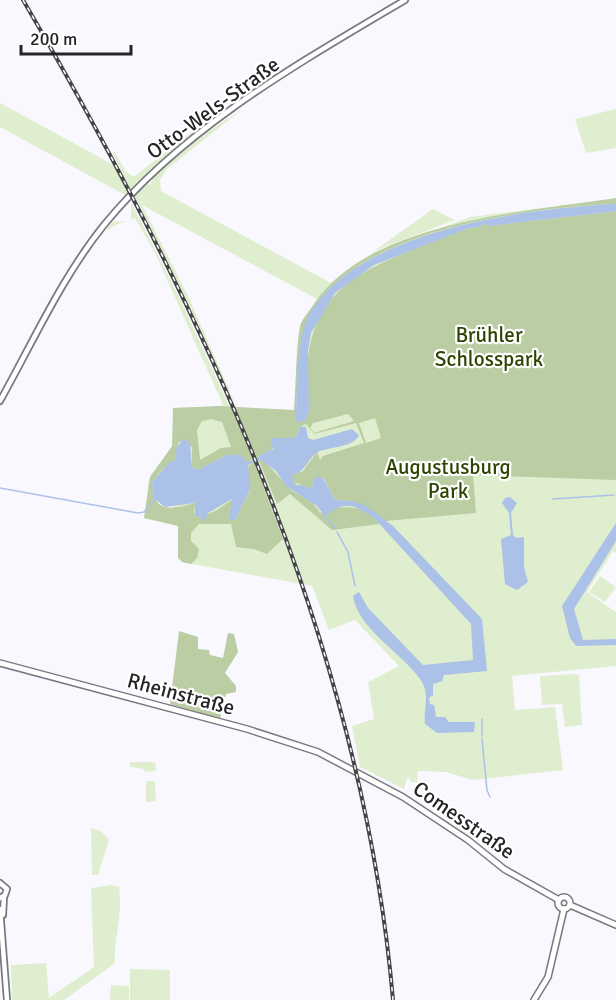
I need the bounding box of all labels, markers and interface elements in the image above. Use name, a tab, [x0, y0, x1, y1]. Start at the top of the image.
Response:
scale bar	[21, 18, 130, 56]
text: 200 m	[30, 28, 77, 50]
street label: Otto-Wels-Straße	[142, 51, 284, 165]
park label: Brühler Schlosspark	[435, 322, 544, 372]
park label: Augustusburg Park	[385, 454, 511, 504]
street label: Rheinstraße	[124, 667, 238, 721]
street label: Comesstraße	[408, 775, 520, 865]

